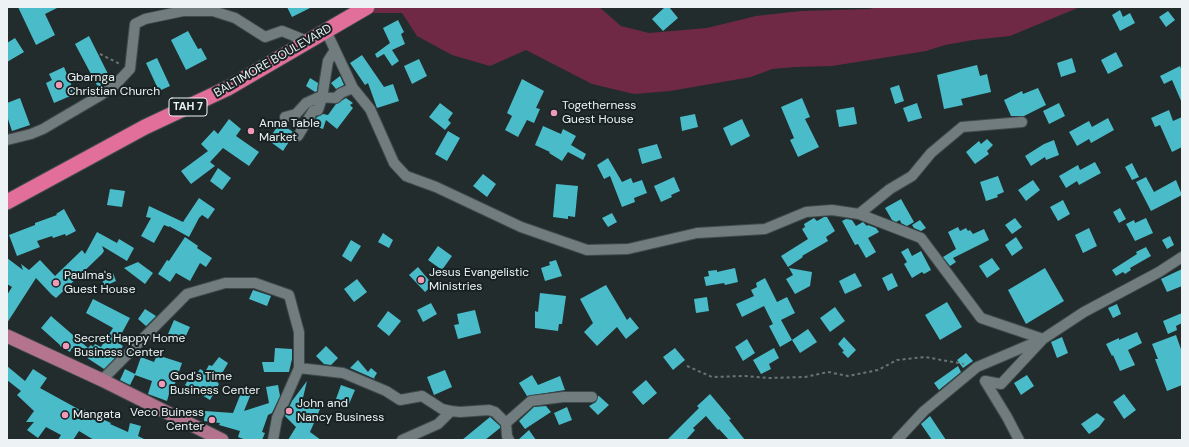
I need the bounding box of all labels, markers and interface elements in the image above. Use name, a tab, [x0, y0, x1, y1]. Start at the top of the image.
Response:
street label: BALTIMORE BOULEVARD	[211, 21, 335, 101]
place label: Gbarnga Christian Church	[67, 71, 160, 99]
marker: Gbarnga Christian Church	[54, 80, 64, 90]
road number: TAH 7	[169, 98, 207, 116]
place label: Togetherness Guest House	[562, 99, 636, 127]
marker: Togetherness Guest House	[549, 108, 559, 118]
place label: Anna Table Market	[259, 117, 320, 145]
marker: Anna Table Market	[246, 126, 256, 136]
place label: Jesus Evangelistic Ministries	[429, 266, 529, 294]
place label: Paulma's Guest House	[64, 269, 135, 297]
marker: Jesus Evangelistic Ministries	[416, 275, 426, 285]
marker: Paulma's Guest House	[51, 278, 61, 288]
place label: Secret Happy Home Business Center	[74, 332, 185, 360]
marker: Secret Happy Home Business Center	[61, 341, 71, 351]
place label: God's Time Business Center	[170, 370, 260, 398]
marker: God's Time Business Center	[157, 379, 167, 389]
place label: John and Nancy Business	[297, 397, 384, 425]
place label: Veco Buiness Center	[130, 406, 204, 434]
marker: John and Nancy Business	[284, 406, 294, 416]
place label: Mangata	[73, 408, 121, 422]
marker: Mangata	[60, 410, 70, 420]
marker: Veco Buiness Center	[207, 415, 217, 425]

